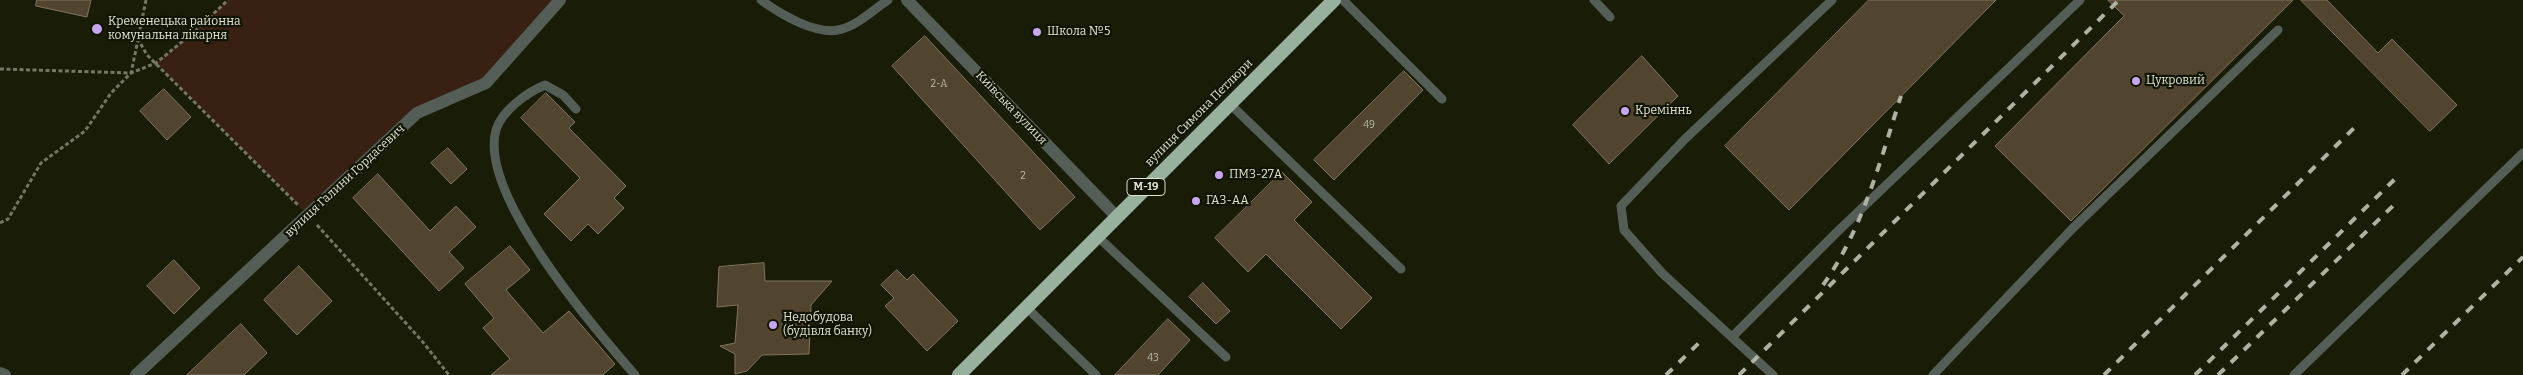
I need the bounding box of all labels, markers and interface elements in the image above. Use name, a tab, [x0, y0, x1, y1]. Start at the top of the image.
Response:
place label: Кременецька районна комунальна лікарня	[108, 15, 241, 43]
marker: Кременецька районна комунальна лікарня	[90, 22, 104, 36]
place label: Школа №5	[1047, 25, 1110, 39]
marker: Школа №5	[1031, 26, 1043, 38]
street label: вулиця Симона Петлюри	[1142, 56, 1256, 170]
street label: Київська вулиця	[972, 68, 1050, 148]
place label: Цукровий	[2146, 74, 2205, 88]
marker: Цукровий	[2130, 75, 2142, 87]
house number: 2-А	[931, 78, 947, 90]
place label: Креміннь	[1635, 104, 1692, 118]
marker: Креміннь	[1619, 105, 1631, 117]
house number: 49	[1363, 119, 1375, 131]
street label: вулиця Галини Гордасевич	[282, 122, 408, 240]
place label: ПМЗ-27А	[1229, 168, 1282, 182]
marker: ПМЗ-27А	[1213, 169, 1225, 181]
house number: 2	[1020, 170, 1026, 182]
road number: М-19	[1127, 178, 1165, 196]
place label: ГАЗ-АА	[1206, 194, 1249, 208]
marker: ГАЗ-АА	[1190, 195, 1202, 207]
place label: Недобудова (будівля банку)	[783, 311, 872, 339]
marker: Недобудова (будівля банку)	[767, 319, 779, 331]
house number: 43	[1147, 352, 1159, 364]

